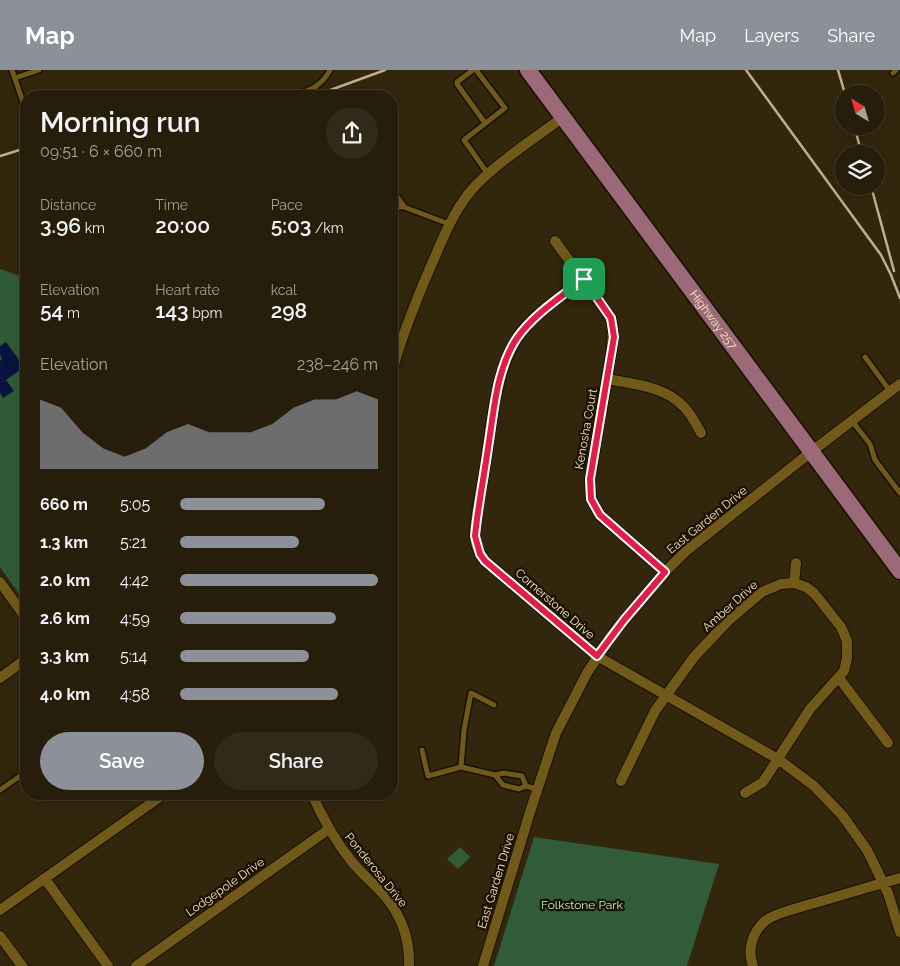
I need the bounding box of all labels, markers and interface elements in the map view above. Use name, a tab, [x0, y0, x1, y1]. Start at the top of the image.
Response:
text: Map	[25, 21, 75, 50]
text: Map	[680, 25, 716, 46]
text: Layers	[744, 25, 799, 46]
text: Share	[827, 25, 875, 46]
north arrow	[835, 85, 885, 135]
map controls	[835, 85, 885, 195]
text: Morning run	[40, 106, 200, 139]
button: share	[326, 107, 378, 159]
text: 09:51 · 6 × 660 m	[40, 142, 162, 161]
button: layers	[835, 145, 885, 195]
text: Distance	[40, 197, 96, 213]
text: Time	[155, 197, 188, 213]
text: Pace	[271, 197, 303, 213]
text: 3.96	[40, 213, 81, 238]
text: 20:00	[155, 213, 210, 238]
text: 5:03	[271, 213, 311, 238]
text: km	[81, 220, 105, 236]
text: /km	[311, 220, 344, 236]
pin	[563, 258, 605, 300]
icon: arrive	[570, 265, 598, 293]
text: Elevation	[40, 282, 99, 298]
text: Heart rate	[155, 282, 220, 298]
text: kcal	[271, 282, 297, 298]
street label: Highway 257	[687, 287, 740, 353]
text: 54	[40, 298, 63, 323]
text: 143	[155, 298, 189, 323]
text: 298	[271, 298, 307, 323]
text: m	[63, 305, 80, 321]
text: bpm	[189, 305, 222, 321]
text: Elevation	[40, 355, 108, 374]
text: 238–246 m	[297, 355, 378, 374]
street label: Kenosha Court	[572, 388, 600, 470]
street label: East Garden Drive	[664, 483, 750, 557]
text: 660 m	[40, 495, 88, 514]
text: 5:05	[120, 495, 150, 514]
text: 1.3 km	[40, 533, 88, 552]
text: 5:21	[120, 533, 147, 552]
street label: Cornerstone Drive	[513, 566, 597, 642]
text: 2.0 km	[40, 571, 90, 590]
text: 4:42	[120, 571, 149, 590]
street label: Amber Drive	[700, 578, 760, 634]
text: 2.6 km	[40, 609, 90, 628]
text: 4:59	[120, 609, 150, 628]
text: 3.3 km	[40, 647, 89, 666]
text: 5:14	[120, 647, 147, 666]
text: 4.0 km	[40, 685, 90, 704]
text: 4:58	[120, 685, 150, 704]
button: Save	[40, 732, 204, 790]
button: Share	[214, 732, 378, 790]
street label: Ponderosa Drive	[342, 830, 410, 910]
street label: East Garden Drive	[475, 832, 517, 930]
street label: Lodgepole Drive	[183, 855, 267, 919]
park label: Folkstone Park	[541, 898, 624, 912]

